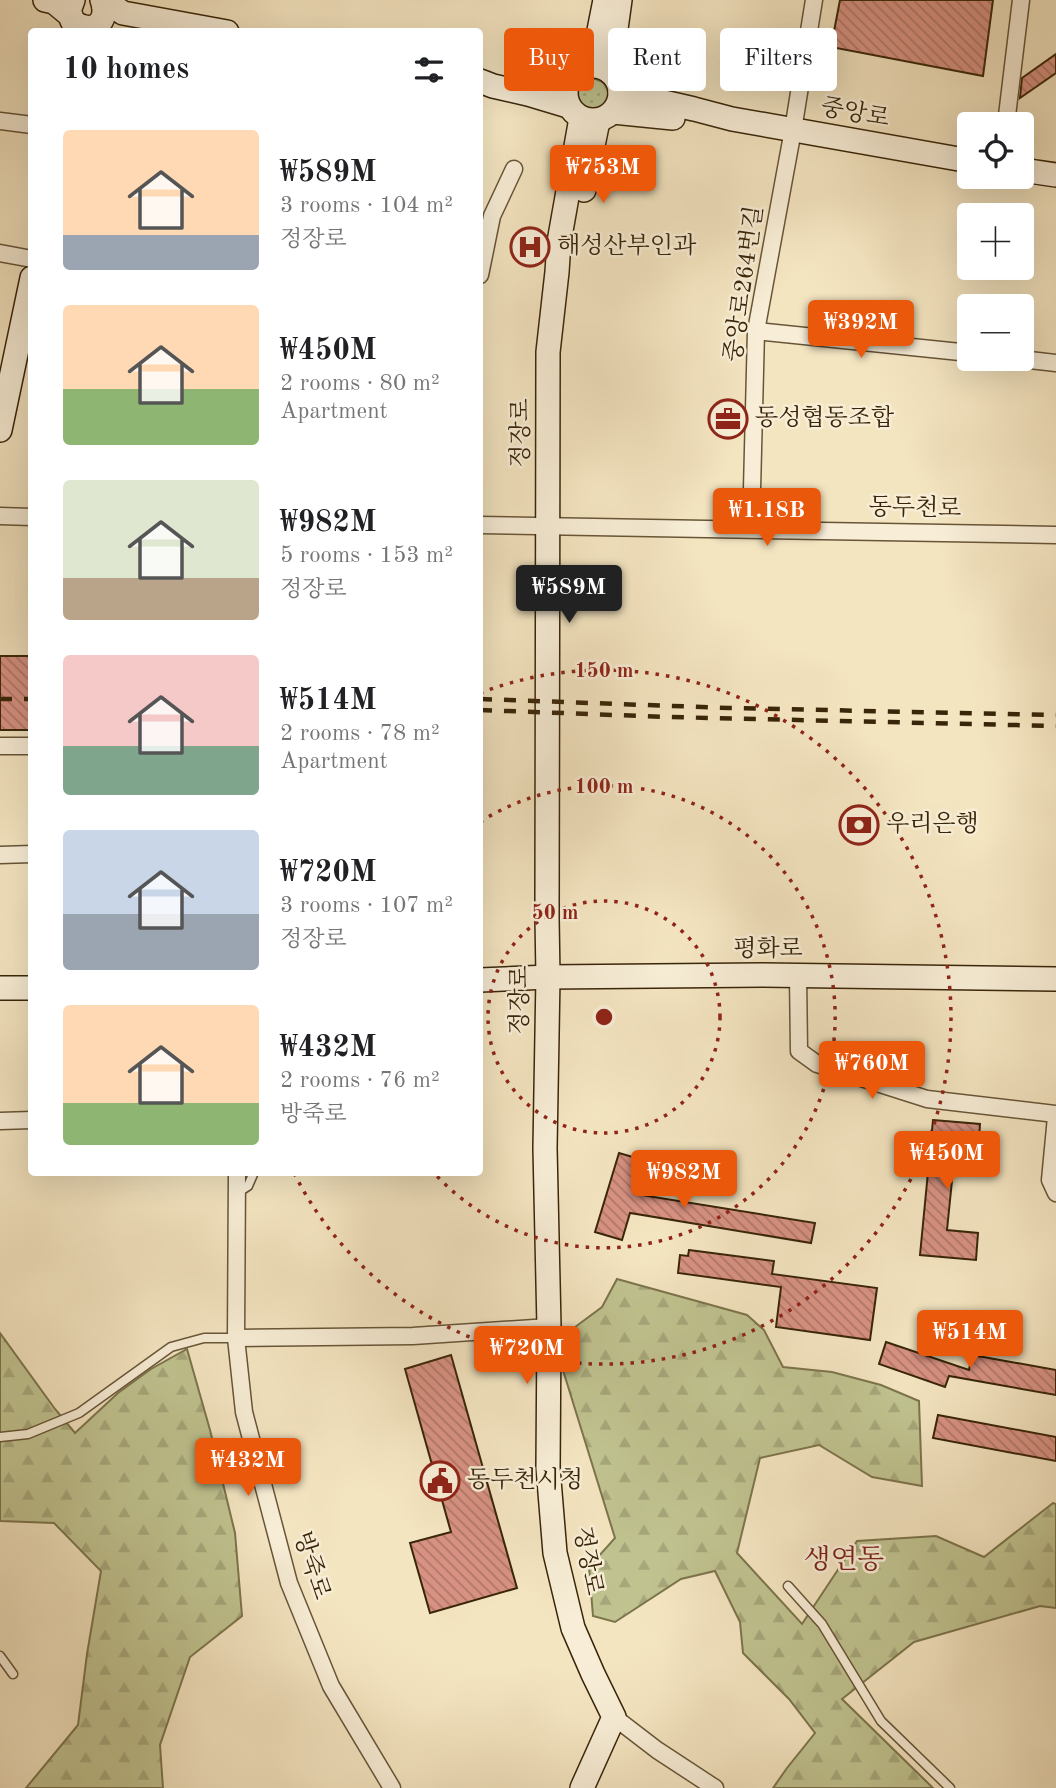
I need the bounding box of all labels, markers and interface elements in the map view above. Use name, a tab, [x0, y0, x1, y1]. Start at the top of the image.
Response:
chip: Buy	[504, 28, 594, 91]
chip: Rent	[608, 28, 706, 91]
chip: Filters	[720, 28, 837, 91]
icon: filters	[410, 51, 448, 89]
text: 10 homes	[63, 55, 189, 85]
street label: 중앙로	[819, 94, 892, 132]
map controls	[957, 112, 1034, 371]
button: locate	[957, 112, 1034, 189]
pin: ₩753M	[554, 146, 652, 205]
text: ₩753M	[566, 156, 640, 179]
icon: home	[119, 158, 203, 242]
text: ₩589M	[280, 158, 377, 188]
text: 3 rooms · 104 m²	[280, 194, 453, 217]
button: +	[957, 203, 1034, 280]
street label: 중앙로264번길	[720, 204, 768, 364]
hospital icon: 해성산부인과	[509, 226, 551, 268]
text: 정장로	[280, 228, 347, 251]
place label: 해성산부인과	[557, 233, 697, 259]
button: −	[957, 294, 1034, 371]
pin: ₩392M	[812, 300, 910, 360]
text: ₩392M	[824, 311, 898, 334]
icon: home	[119, 333, 203, 417]
text: ₩450M	[280, 336, 377, 366]
text: 2 rooms · 80 m²	[280, 372, 440, 395]
street label: 정장로	[508, 398, 534, 468]
office icon: 동성협동조합	[707, 398, 749, 440]
text: Apartment	[280, 400, 388, 423]
place label: 동성협동조합	[755, 405, 894, 431]
pin: ₩1.18B	[710, 489, 824, 548]
street label: 동두천로	[868, 494, 962, 522]
text: ₩1.18B	[729, 499, 805, 522]
icon: home	[119, 508, 203, 592]
text: ₩982M	[280, 508, 377, 538]
text: 5 rooms · 153 m²	[280, 544, 453, 567]
pin: ₩589M	[520, 566, 618, 625]
text: ₩589M	[532, 576, 606, 599]
text: 정장로	[280, 578, 347, 601]
text: 150 m	[574, 661, 634, 682]
icon: home	[119, 683, 203, 767]
text: ₩514M	[280, 686, 377, 716]
text: 2 rooms · 78 m²	[280, 722, 440, 745]
text: Apartment	[280, 750, 388, 773]
text: 100 m	[574, 777, 634, 798]
bank icon: 우리은행	[838, 804, 880, 846]
place label: 우리은행	[886, 811, 979, 837]
icon: home	[119, 858, 203, 942]
text: ₩720M	[280, 858, 377, 888]
text: 3 rooms · 107 m²	[280, 894, 453, 917]
text: 50 m	[531, 903, 579, 924]
text: 정장로	[280, 928, 347, 951]
street label: 평화로	[733, 936, 803, 962]
street label: 정장로	[507, 965, 533, 1035]
centre of rings	[592, 1005, 616, 1029]
icon: home	[119, 1033, 203, 1117]
text: ₩432M	[280, 1033, 377, 1063]
pin: ₩760M	[823, 1042, 921, 1101]
text: ₩760M	[835, 1052, 909, 1075]
text: 2 rooms · 76 m²	[280, 1069, 440, 1092]
text: 방죽로	[280, 1103, 347, 1126]
pin: ₩450M	[898, 1132, 996, 1191]
text: ₩450M	[910, 1142, 984, 1165]
pin: ₩982M	[635, 1150, 733, 1210]
text: ₩982M	[647, 1161, 721, 1184]
pin: ₩514M	[921, 1310, 1019, 1370]
text: ₩514M	[933, 1321, 1007, 1344]
pin: ₩720M	[478, 1326, 576, 1386]
text: ₩720M	[490, 1337, 564, 1360]
pin: ₩432M	[199, 1438, 297, 1498]
text: ₩432M	[211, 1449, 285, 1472]
public building icon: 동두천시청	[419, 1460, 461, 1502]
place label: 동두천시청	[467, 1467, 583, 1493]
street label: 정장로	[569, 1524, 607, 1597]
street label: 방죽로	[289, 1529, 335, 1603]
district label: 생연동	[803, 1545, 885, 1575]

